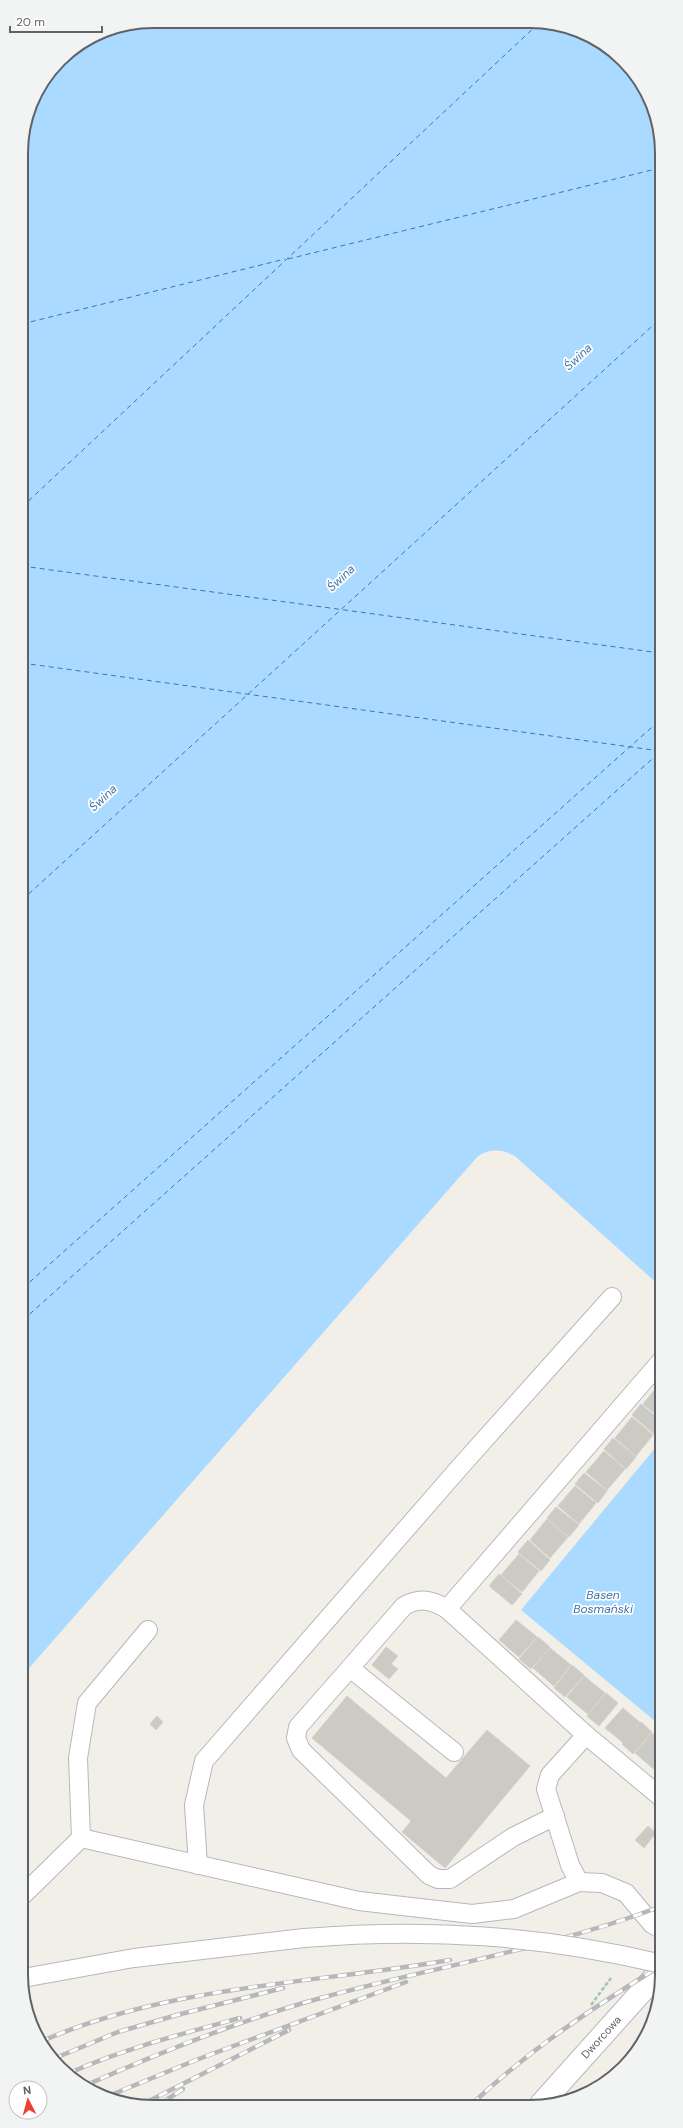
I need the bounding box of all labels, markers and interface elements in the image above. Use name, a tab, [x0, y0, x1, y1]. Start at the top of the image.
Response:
scale bar	[10, 8, 102, 34]
text: 20 m	[16, 14, 45, 30]
water label: Świna	[561, 340, 596, 374]
water label: Świna	[324, 561, 359, 595]
water label: Świna	[86, 781, 121, 815]
water label: Basen Bosmański	[573, 1587, 634, 1617]
street label: Dworcowa	[578, 2013, 624, 2061]
north arrow	[8, 2080, 48, 2120]
text: N	[22, 2083, 32, 2097]

